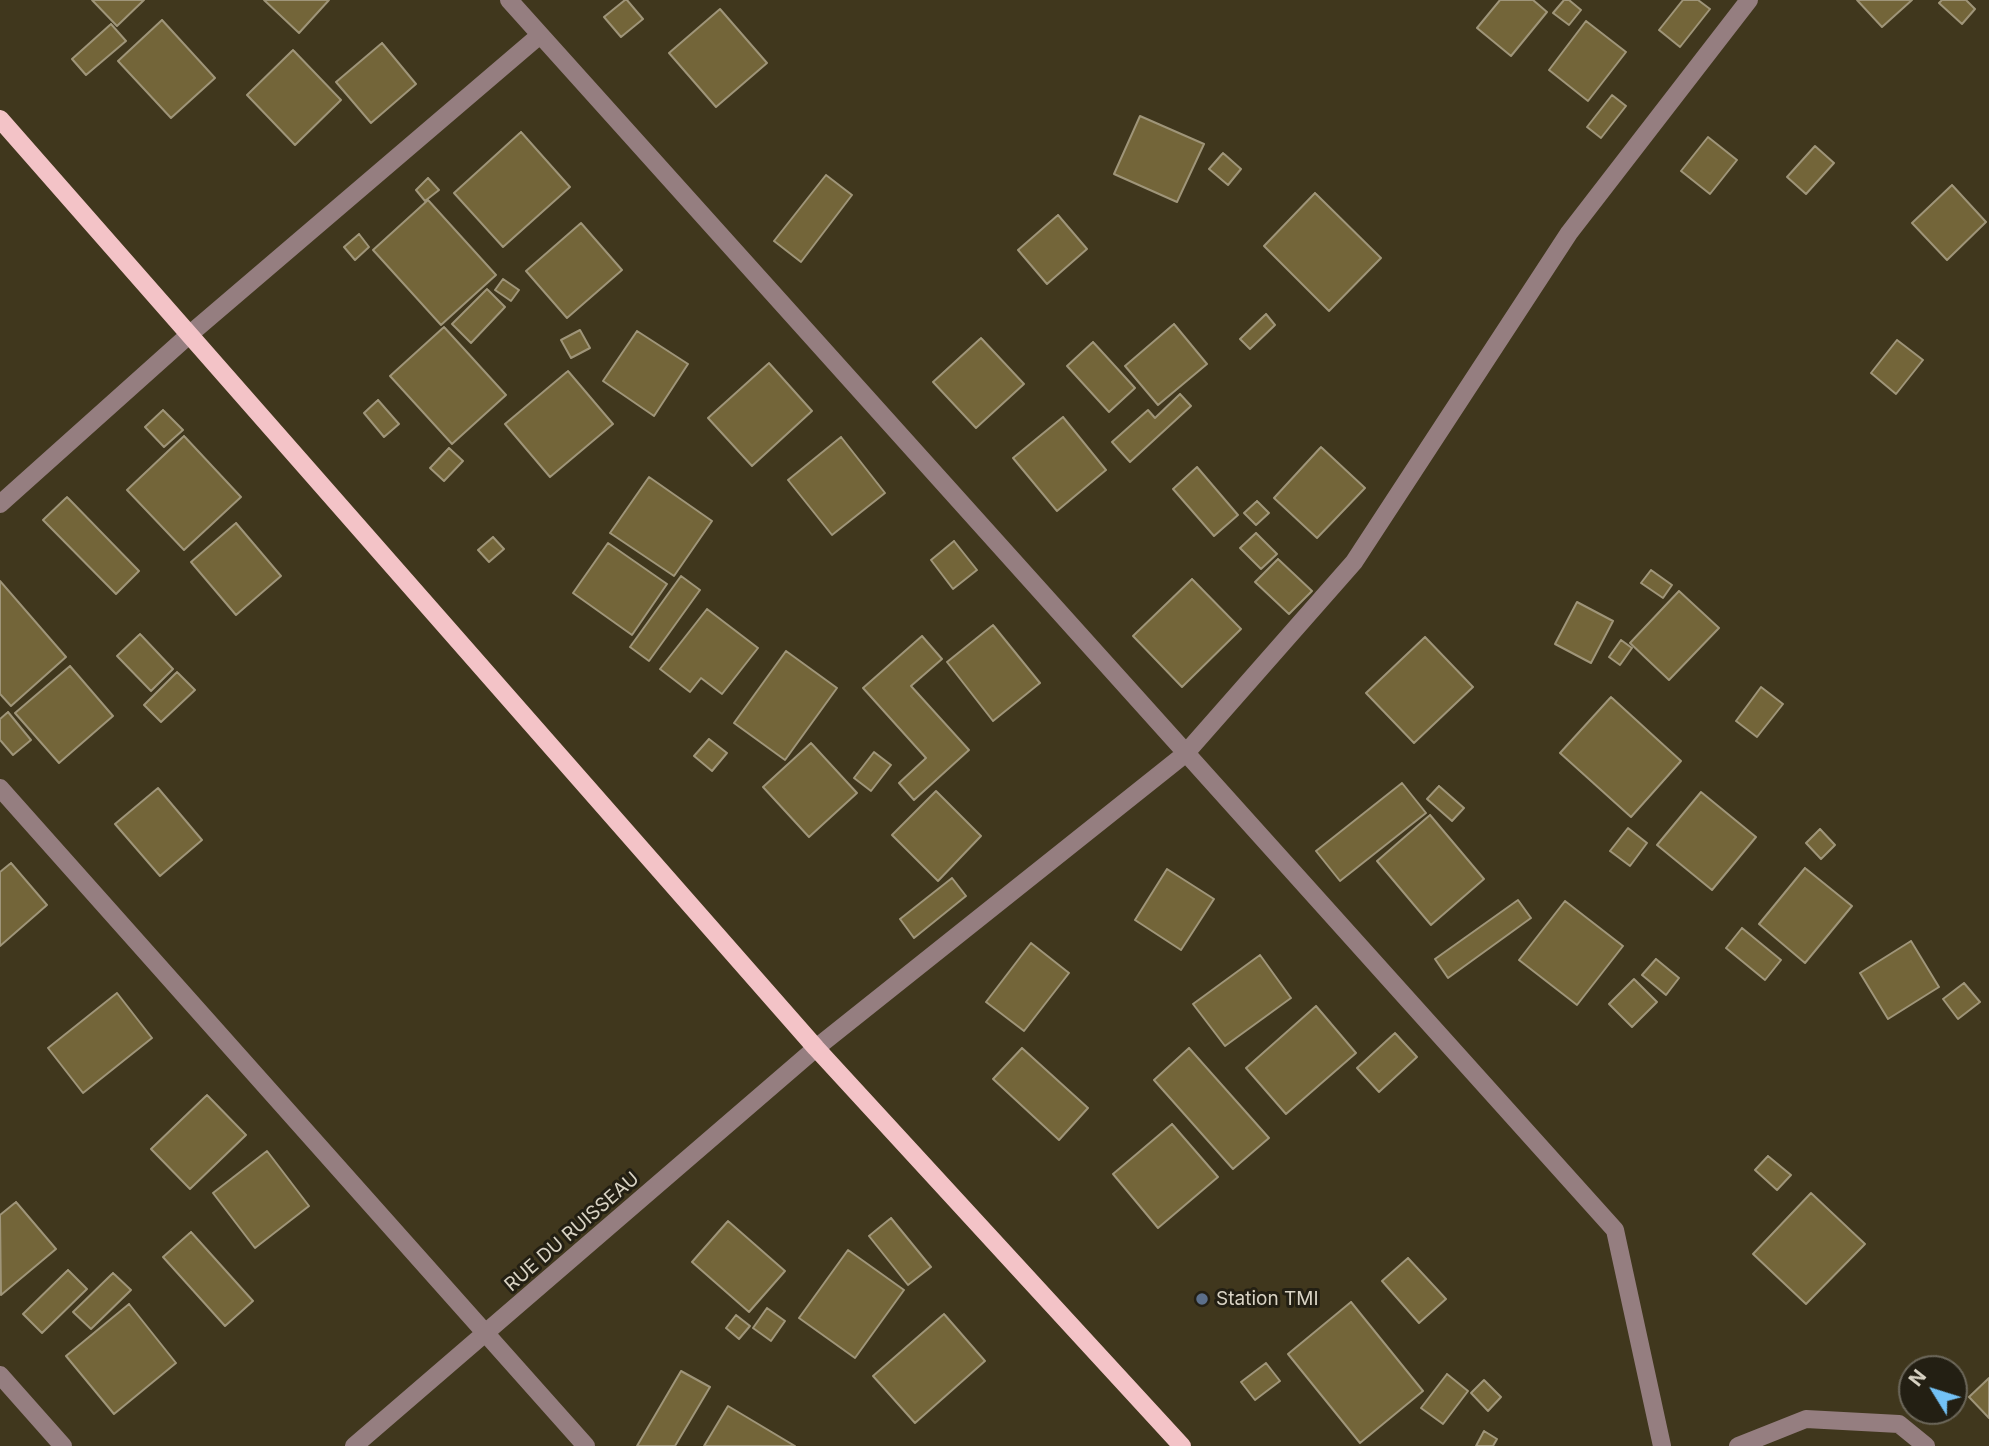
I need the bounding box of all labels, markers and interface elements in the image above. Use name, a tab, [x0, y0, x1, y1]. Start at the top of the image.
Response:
street label: RUE DU RUISSEAU	[500, 1167, 644, 1297]
place label: Station TMI	[1216, 1288, 1318, 1310]
marker: Station TMI	[1194, 1291, 1210, 1307]
north arrow	[1898, 1355, 1968, 1425]
text: N	[1904, 1365, 1931, 1391]

